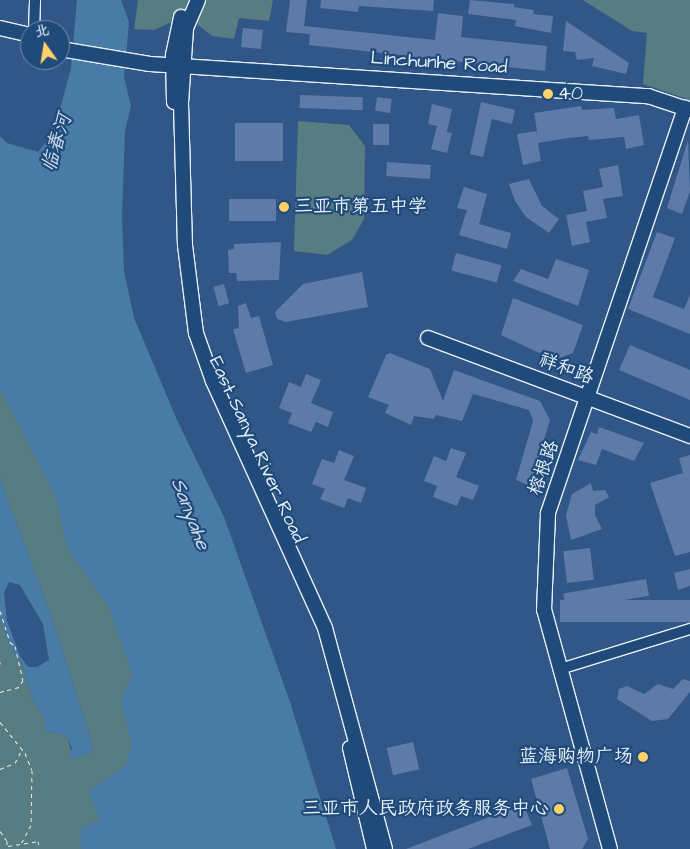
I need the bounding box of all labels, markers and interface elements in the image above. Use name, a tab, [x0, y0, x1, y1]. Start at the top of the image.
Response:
north arrow	[20, 20, 70, 70]
text: 北	[33, 20, 51, 43]
street label: Linchunhe Road	[370, 47, 508, 79]
place label: 40	[558, 83, 583, 105]
marker: 40	[542, 88, 554, 100]
water label: 临春河	[37, 111, 77, 175]
place label: 三亚市第五中学	[294, 196, 427, 218]
marker: 三亚市第五中学	[278, 201, 290, 213]
street label: 祥和路	[535, 349, 597, 389]
street label: East Sanya River Road	[204, 353, 310, 547]
street label: 榕根路	[524, 437, 564, 499]
water label: Sanyahe	[165, 475, 215, 553]
place label: 蓝海购物广场	[519, 746, 633, 768]
marker: 蓝海购物广场	[637, 751, 649, 763]
place label: 三亚市人民政府政务服务中心	[302, 798, 549, 820]
marker: 三亚市人民政府政务服务中心	[553, 803, 565, 815]

